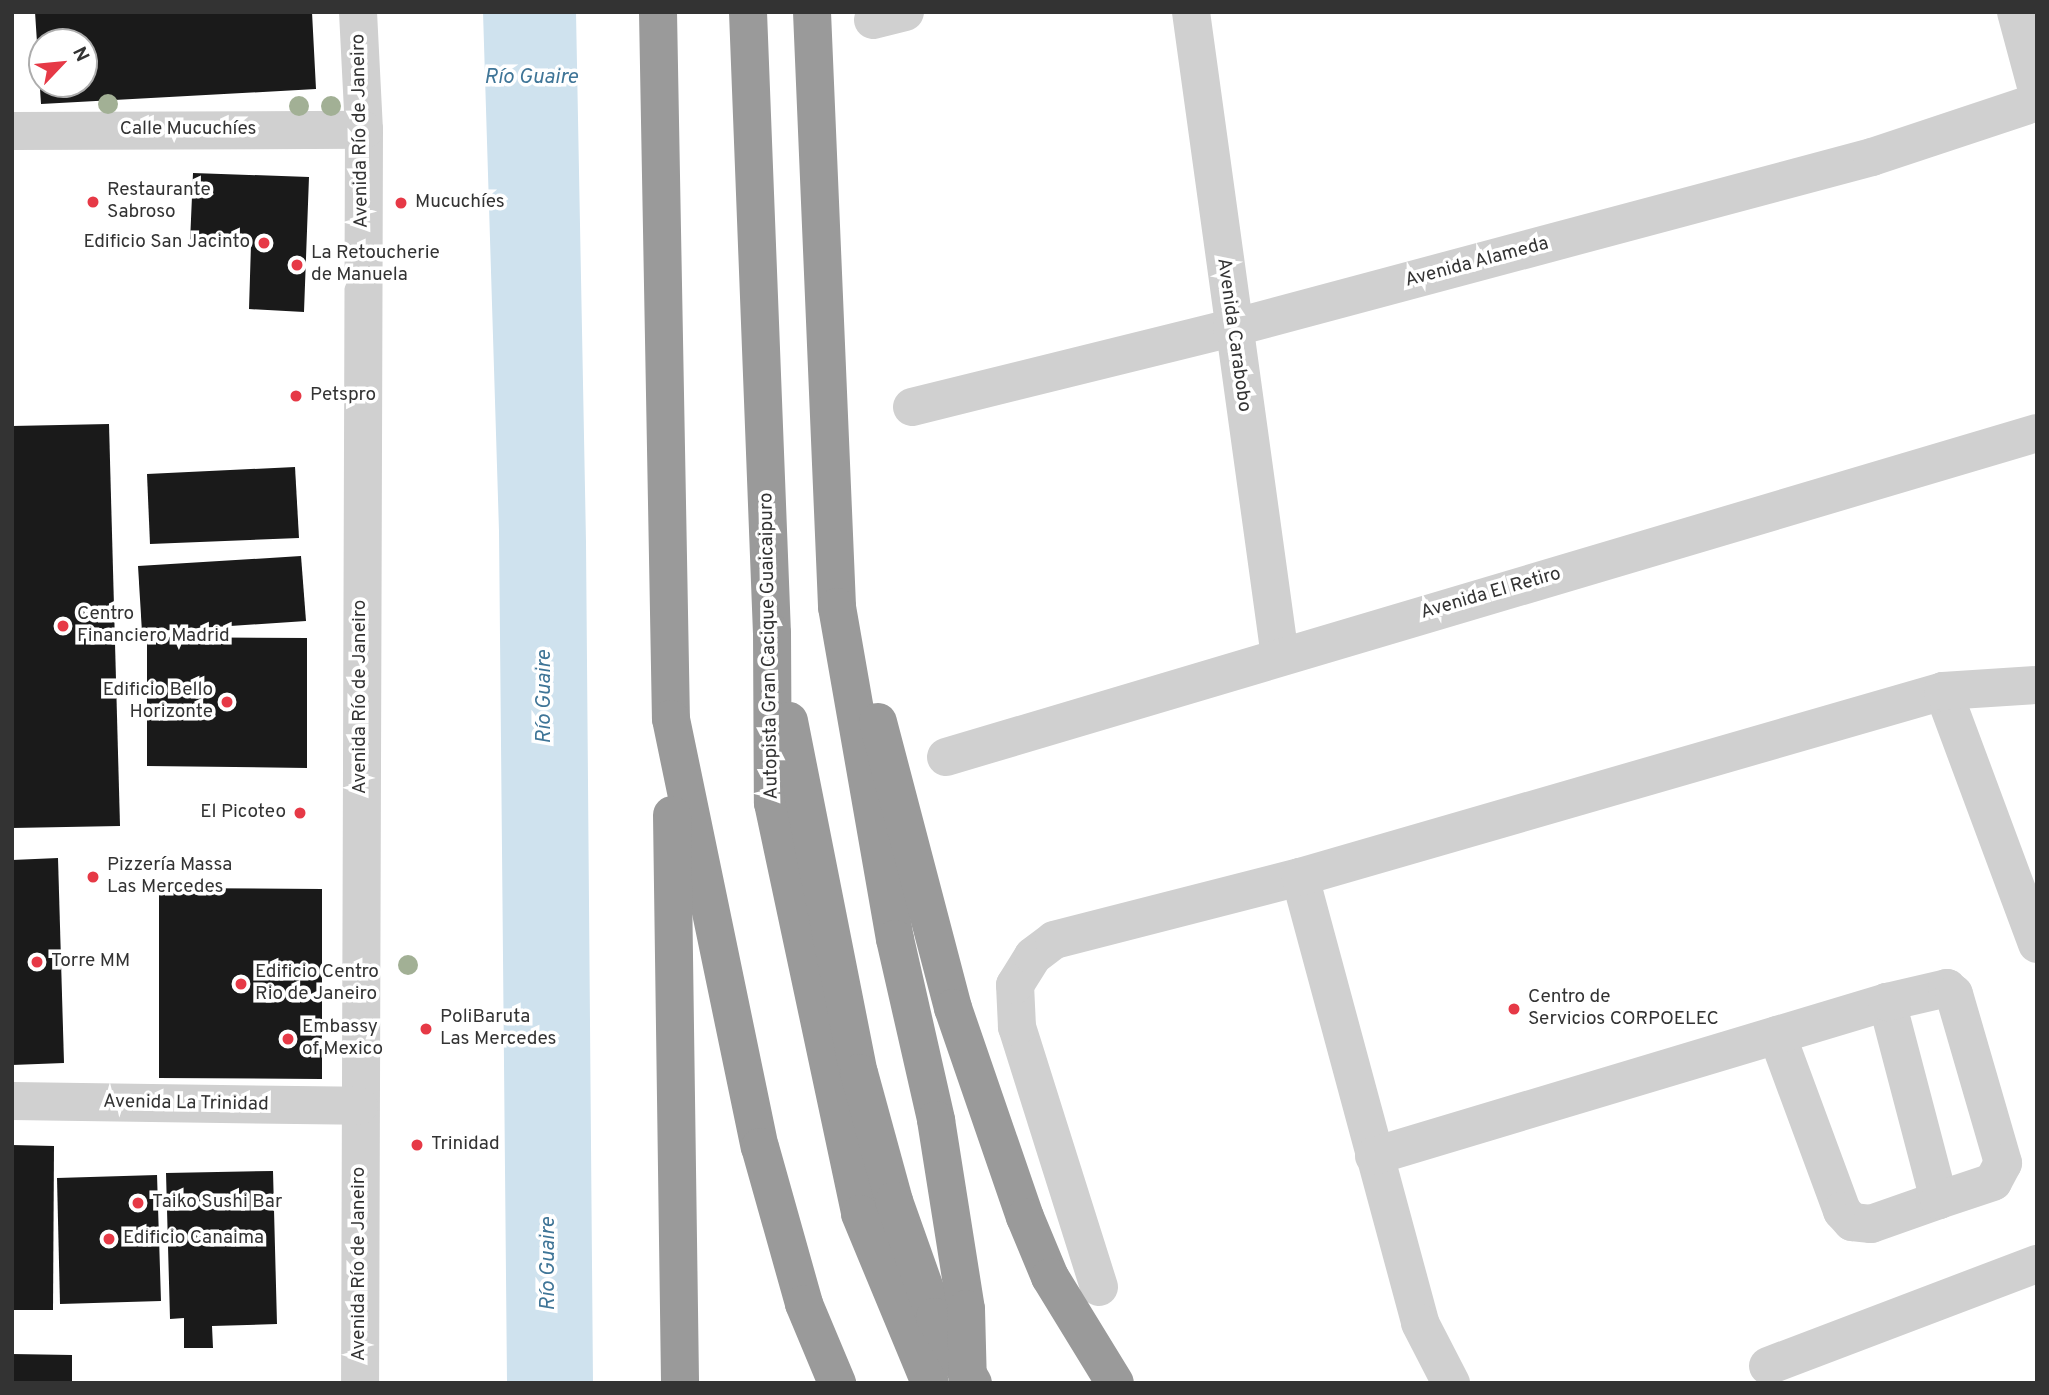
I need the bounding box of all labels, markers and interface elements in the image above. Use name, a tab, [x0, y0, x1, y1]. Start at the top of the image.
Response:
north arrow	[28, 28, 98, 98]
street label: Avenida Río de Janeiro	[348, 33, 374, 229]
text: N	[66, 43, 94, 66]
water label: Río Guaire	[484, 65, 578, 91]
street label: Calle Mucuchíes	[120, 119, 256, 141]
place label: Restaurante Sabroso	[107, 180, 211, 224]
place label: Mucuchíes	[415, 192, 505, 214]
marker: Restaurante Sabroso	[85, 194, 101, 210]
marker: Mucuchíes	[393, 195, 409, 211]
place label: Edificio San Jacinto	[83, 232, 250, 254]
street label: Avenida Alameda	[1402, 233, 1552, 293]
marker: Edificio San Jacinto	[256, 235, 272, 251]
place label: La Retoucherie de Manuela	[311, 243, 440, 287]
street label: Avenida Carabobo	[1211, 256, 1255, 414]
marker: La Retoucherie de Manuela	[289, 257, 305, 273]
place label: Petspro	[310, 385, 376, 407]
marker: Petspro	[288, 388, 304, 404]
street label: Autopista Gran Cacique Guaicaipuro	[756, 492, 784, 800]
street label: Avenida El Retiro	[1418, 563, 1564, 625]
street label: Avenida Río de Janeiro	[350, 600, 372, 794]
place label: Centro Financiero Madrid	[77, 604, 230, 648]
marker: Centro Financiero Madrid	[55, 618, 71, 634]
water label: Río Guaire	[532, 650, 558, 744]
place label: Edificio Bello Horizonte	[103, 680, 213, 724]
marker: Edificio Bello Horizonte	[219, 694, 235, 710]
place label: El Picoteo	[200, 802, 286, 824]
marker: El Picoteo	[292, 805, 308, 821]
place label: Pizzería Massa Las Mercedes	[107, 855, 232, 899]
marker: Pizzería Massa Las Mercedes	[85, 869, 101, 885]
place label: Torre MM	[51, 951, 130, 973]
marker: Torre MM	[29, 954, 45, 970]
place label: Edificio Centro Rio de Janeiro	[255, 962, 379, 1006]
marker: Edificio Centro Rio de Janeiro	[233, 976, 249, 992]
place label: Centro de Servicios CORPOELEC	[1528, 987, 1719, 1031]
marker: Centro de Servicios CORPOELEC	[1506, 1001, 1522, 1017]
place label: PoliBaruta Las Mercedes	[440, 1007, 556, 1051]
place label: Embassy of Mexico	[302, 1017, 383, 1061]
marker: PoliBaruta Las Mercedes	[418, 1021, 434, 1037]
marker: Embassy of Mexico	[280, 1031, 296, 1047]
street label: Avenida La Trinidad	[103, 1091, 269, 1117]
place label: Trinidad	[431, 1134, 500, 1156]
marker: Trinidad	[409, 1137, 425, 1153]
street label: Avenida Río de Janeiro	[349, 1167, 371, 1361]
place label: Taiko Sushi Bar	[152, 1192, 282, 1214]
marker: Taiko Sushi Bar	[130, 1195, 146, 1211]
water label: Río Guaire	[536, 1217, 562, 1311]
place label: Edificio Canaima	[123, 1228, 264, 1250]
marker: Edificio Canaima	[101, 1231, 117, 1247]

